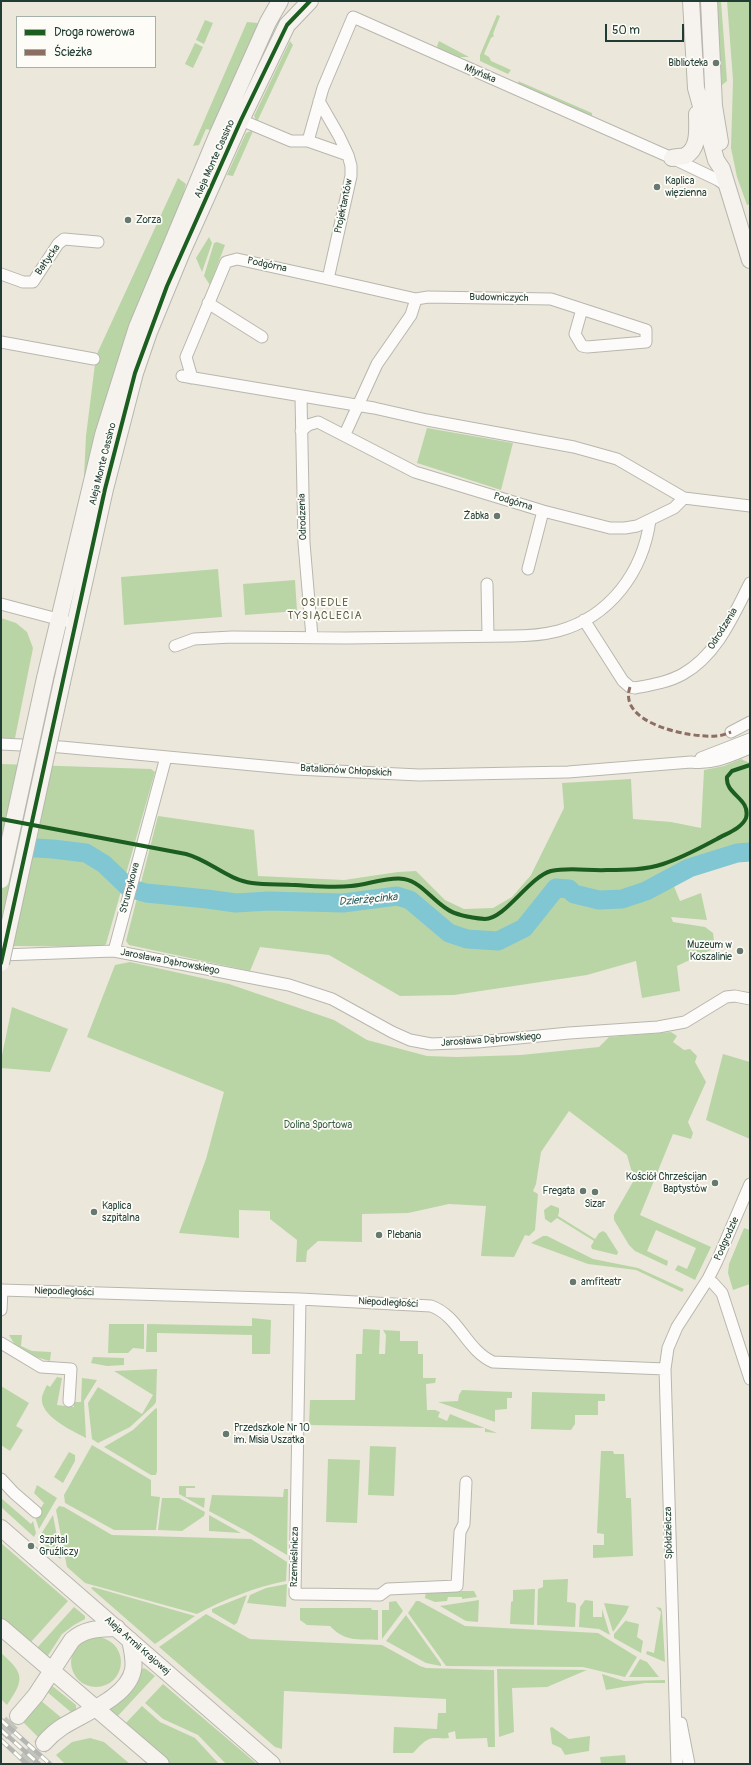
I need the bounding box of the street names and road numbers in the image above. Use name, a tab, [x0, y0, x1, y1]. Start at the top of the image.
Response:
street label: Młyńska	[462, 62, 498, 86]
street label: Aleja Monte Cassino	[192, 118, 238, 200]
street label: Projektantów	[332, 178, 356, 234]
street label: Bałtycka	[33, 242, 63, 278]
street label: Podgórna	[246, 255, 288, 275]
street label: Budowniczych	[469, 291, 529, 305]
street label: Aleja Monte Cassino	[87, 421, 119, 507]
street label: Podgórna	[492, 490, 534, 514]
street label: Odrodzenia	[296, 493, 310, 541]
street label: Odrodzenia	[705, 606, 741, 652]
street label: Batalionów Chłopskich	[300, 763, 392, 779]
street label: Strumykowa	[117, 861, 143, 915]
street label: Jarosława Dąbrowskiego	[119, 946, 221, 978]
street label: Jarosława Dąbrowskiego	[440, 1030, 542, 1050]
street label: Podgrodzie	[712, 1215, 742, 1263]
street label: Niepodległości	[34, 1285, 94, 1299]
street label: Niepodległości	[358, 1295, 418, 1311]
street label: Spółdzielcza	[663, 1507, 675, 1559]
street label: Rzemieślnicza	[288, 1527, 302, 1587]
street label: Aleja Armii Krajowej	[102, 1614, 172, 1678]

